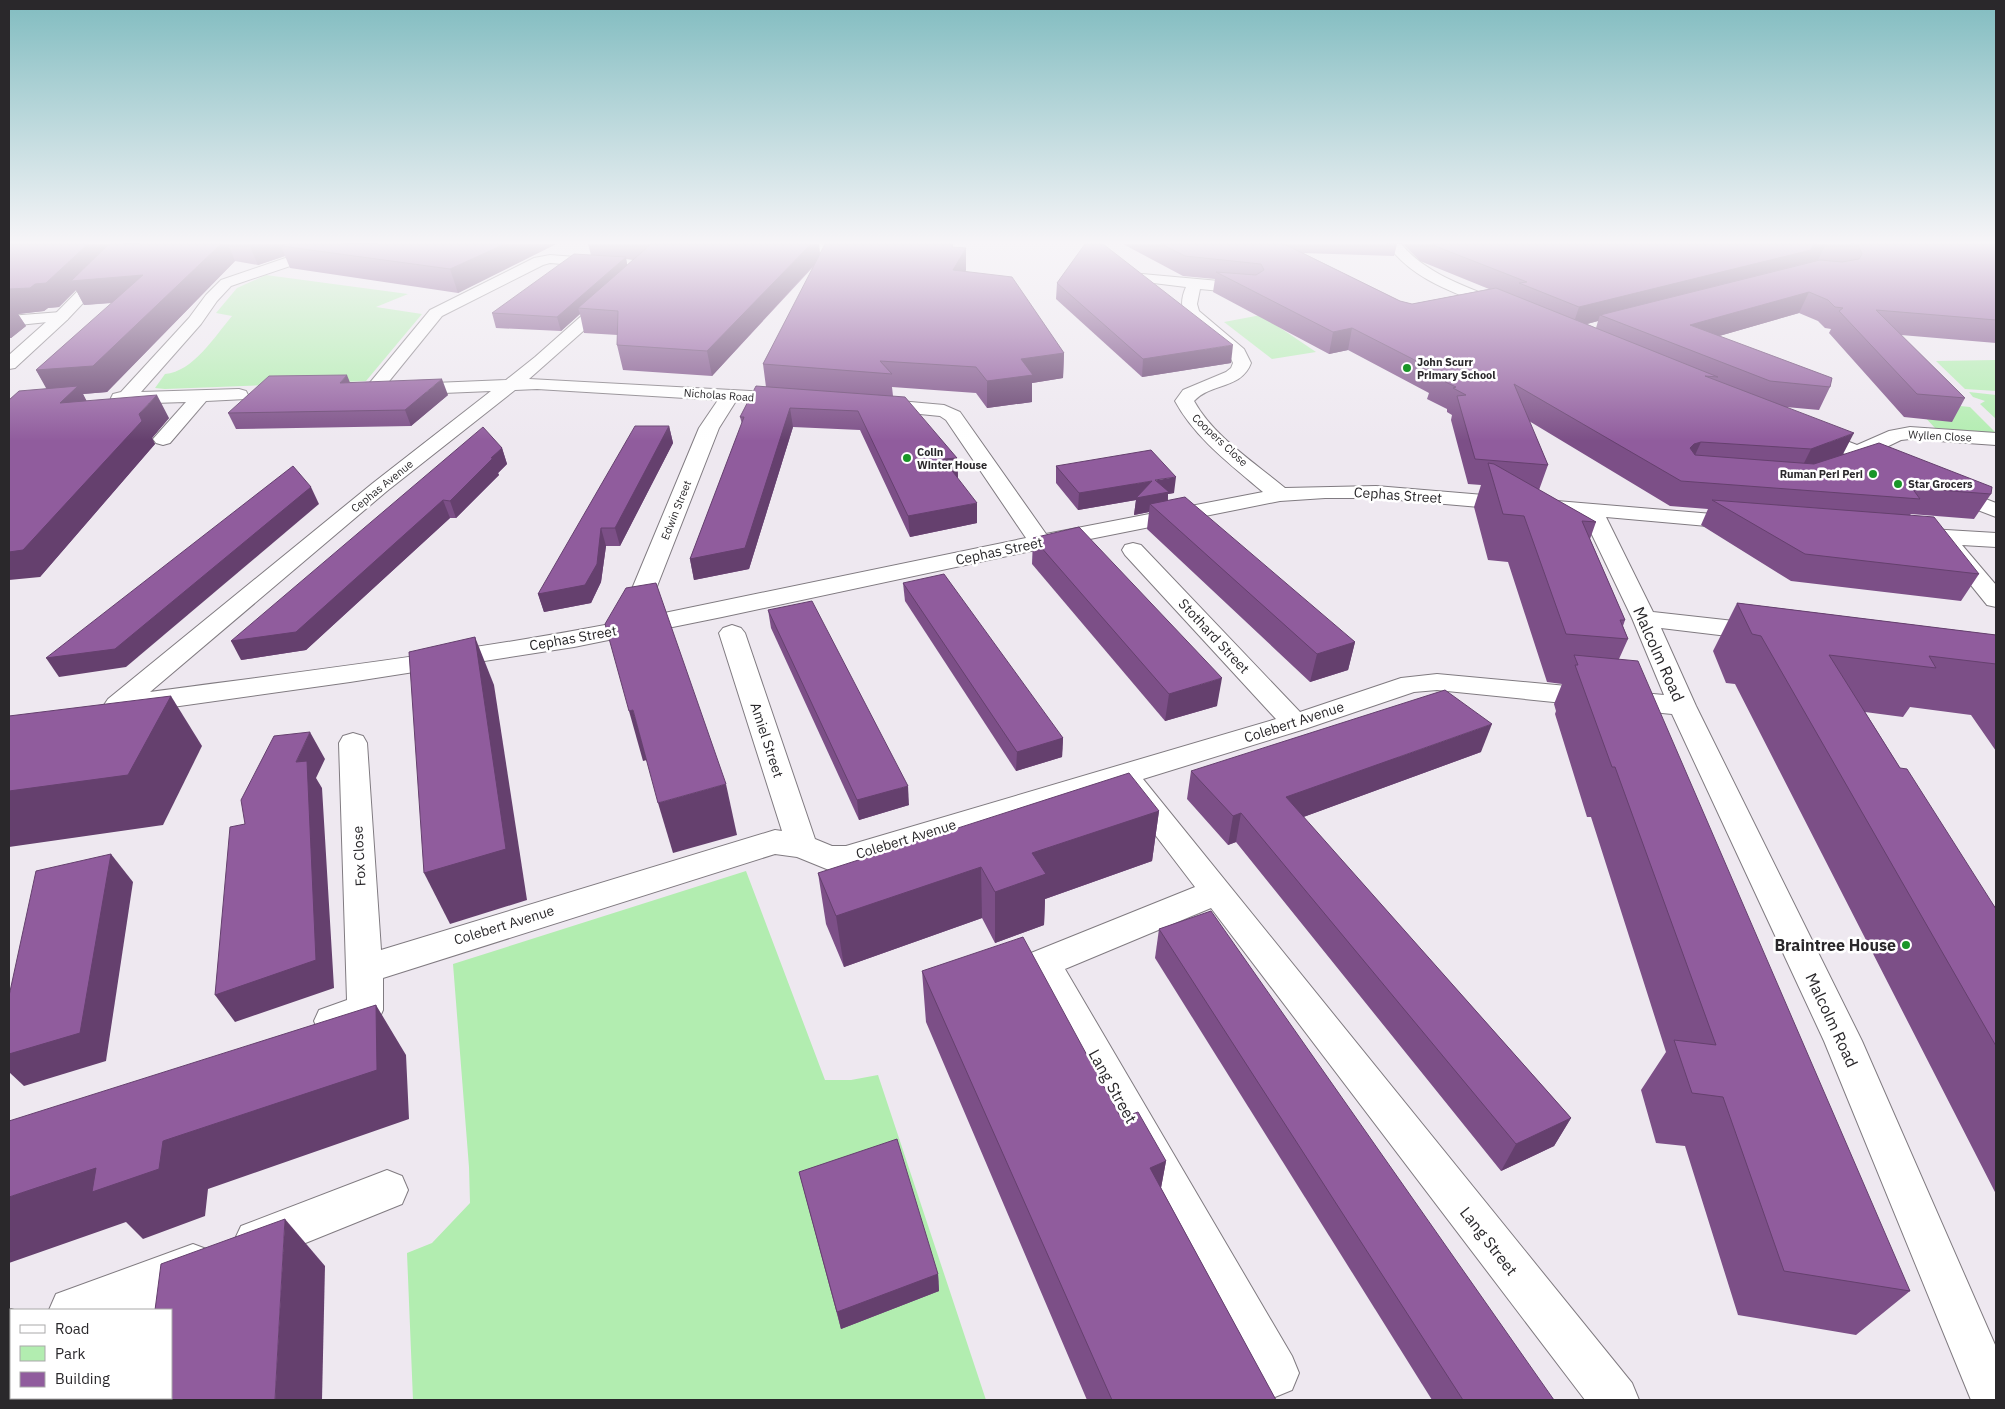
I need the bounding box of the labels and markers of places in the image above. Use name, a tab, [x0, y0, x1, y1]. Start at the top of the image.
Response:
place label: John Scurr Primary School	[1417, 355, 1496, 382]
marker: John Scurr Primary School	[1401, 362, 1413, 374]
place label: Colin Winter House	[917, 445, 987, 472]
marker: Colin Winter House	[901, 452, 913, 464]
place label: Ruman Peri Peri	[1780, 467, 1863, 481]
marker: Ruman Peri Peri	[1867, 468, 1879, 480]
place label: Star Grocers	[1908, 477, 1973, 491]
marker: Star Grocers	[1892, 478, 1904, 490]
place label: Braintree House	[1774, 935, 1896, 955]
marker: Braintree House	[1900, 939, 1912, 951]

